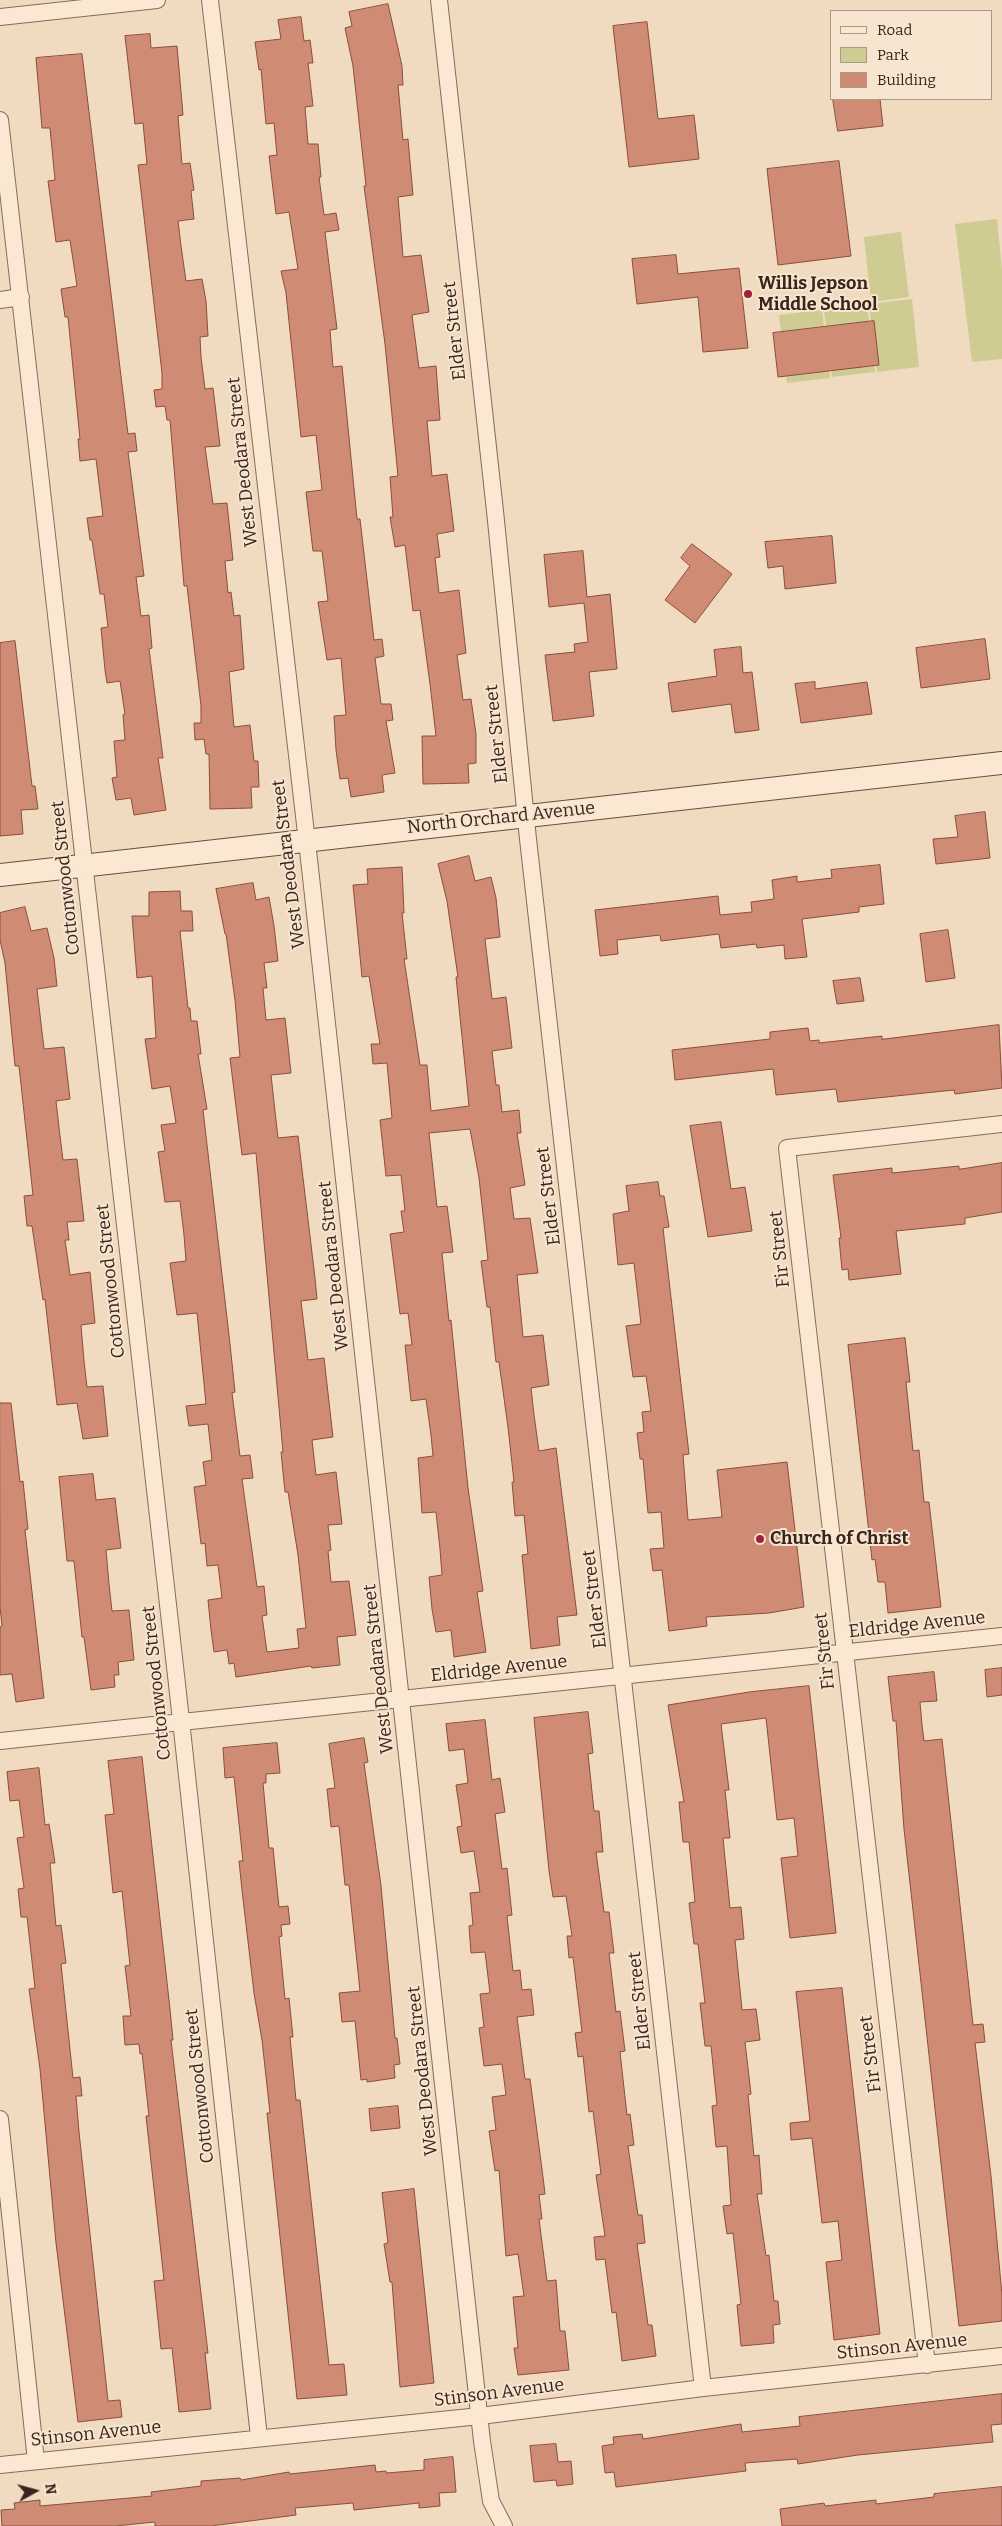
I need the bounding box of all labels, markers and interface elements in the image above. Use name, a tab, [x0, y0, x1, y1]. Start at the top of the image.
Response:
legend	[830, 10, 992, 100]
text: Road	[877, 21, 912, 39]
text: Park	[877, 46, 909, 64]
text: Building	[877, 71, 936, 89]
place label: Willis Jepson Middle School	[758, 273, 877, 316]
street label: Elder Street	[439, 281, 471, 381]
marker: Willis Jepson Middle School	[742, 288, 754, 300]
street label: West Deodara Street	[223, 376, 263, 548]
street label: Elder Street	[481, 684, 513, 784]
street label: West Deodara Street	[268, 778, 310, 950]
street label: North Orchard Avenue	[406, 797, 596, 839]
street label: Cottonwood Street	[47, 800, 85, 956]
street label: Elder Street	[532, 1145, 566, 1247]
street label: West Deodara Street	[314, 1180, 354, 1352]
street label: Cottonwood Street	[92, 1203, 130, 1359]
street label: Fir Street	[765, 1209, 795, 1289]
place label: Church of Christ	[770, 1528, 909, 1550]
marker: Church of Christ	[754, 1533, 766, 1545]
street label: Elder Street	[578, 1548, 612, 1650]
street label: West Deodara Street	[359, 1583, 399, 1755]
street label: Cottonwood Street	[138, 1605, 176, 1761]
street label: Eldridge Avenue	[848, 1607, 986, 1643]
street label: Fir Street	[810, 1611, 840, 1691]
street label: Eldridge Avenue	[430, 1651, 568, 1687]
street label: Elder Street	[624, 1951, 656, 2051]
street label: West Deodara Street	[403, 1985, 443, 2157]
street label: Cottonwood Street	[181, 2008, 219, 2164]
street label: Fir Street	[856, 2014, 886, 2094]
street label: Stinson Avenue	[836, 2329, 968, 2365]
street label: Stinson Avenue	[433, 2374, 565, 2412]
street label: Stinson Avenue	[30, 2416, 162, 2452]
north arrow	[10, 2466, 60, 2516]
text: N	[41, 2483, 59, 2496]

